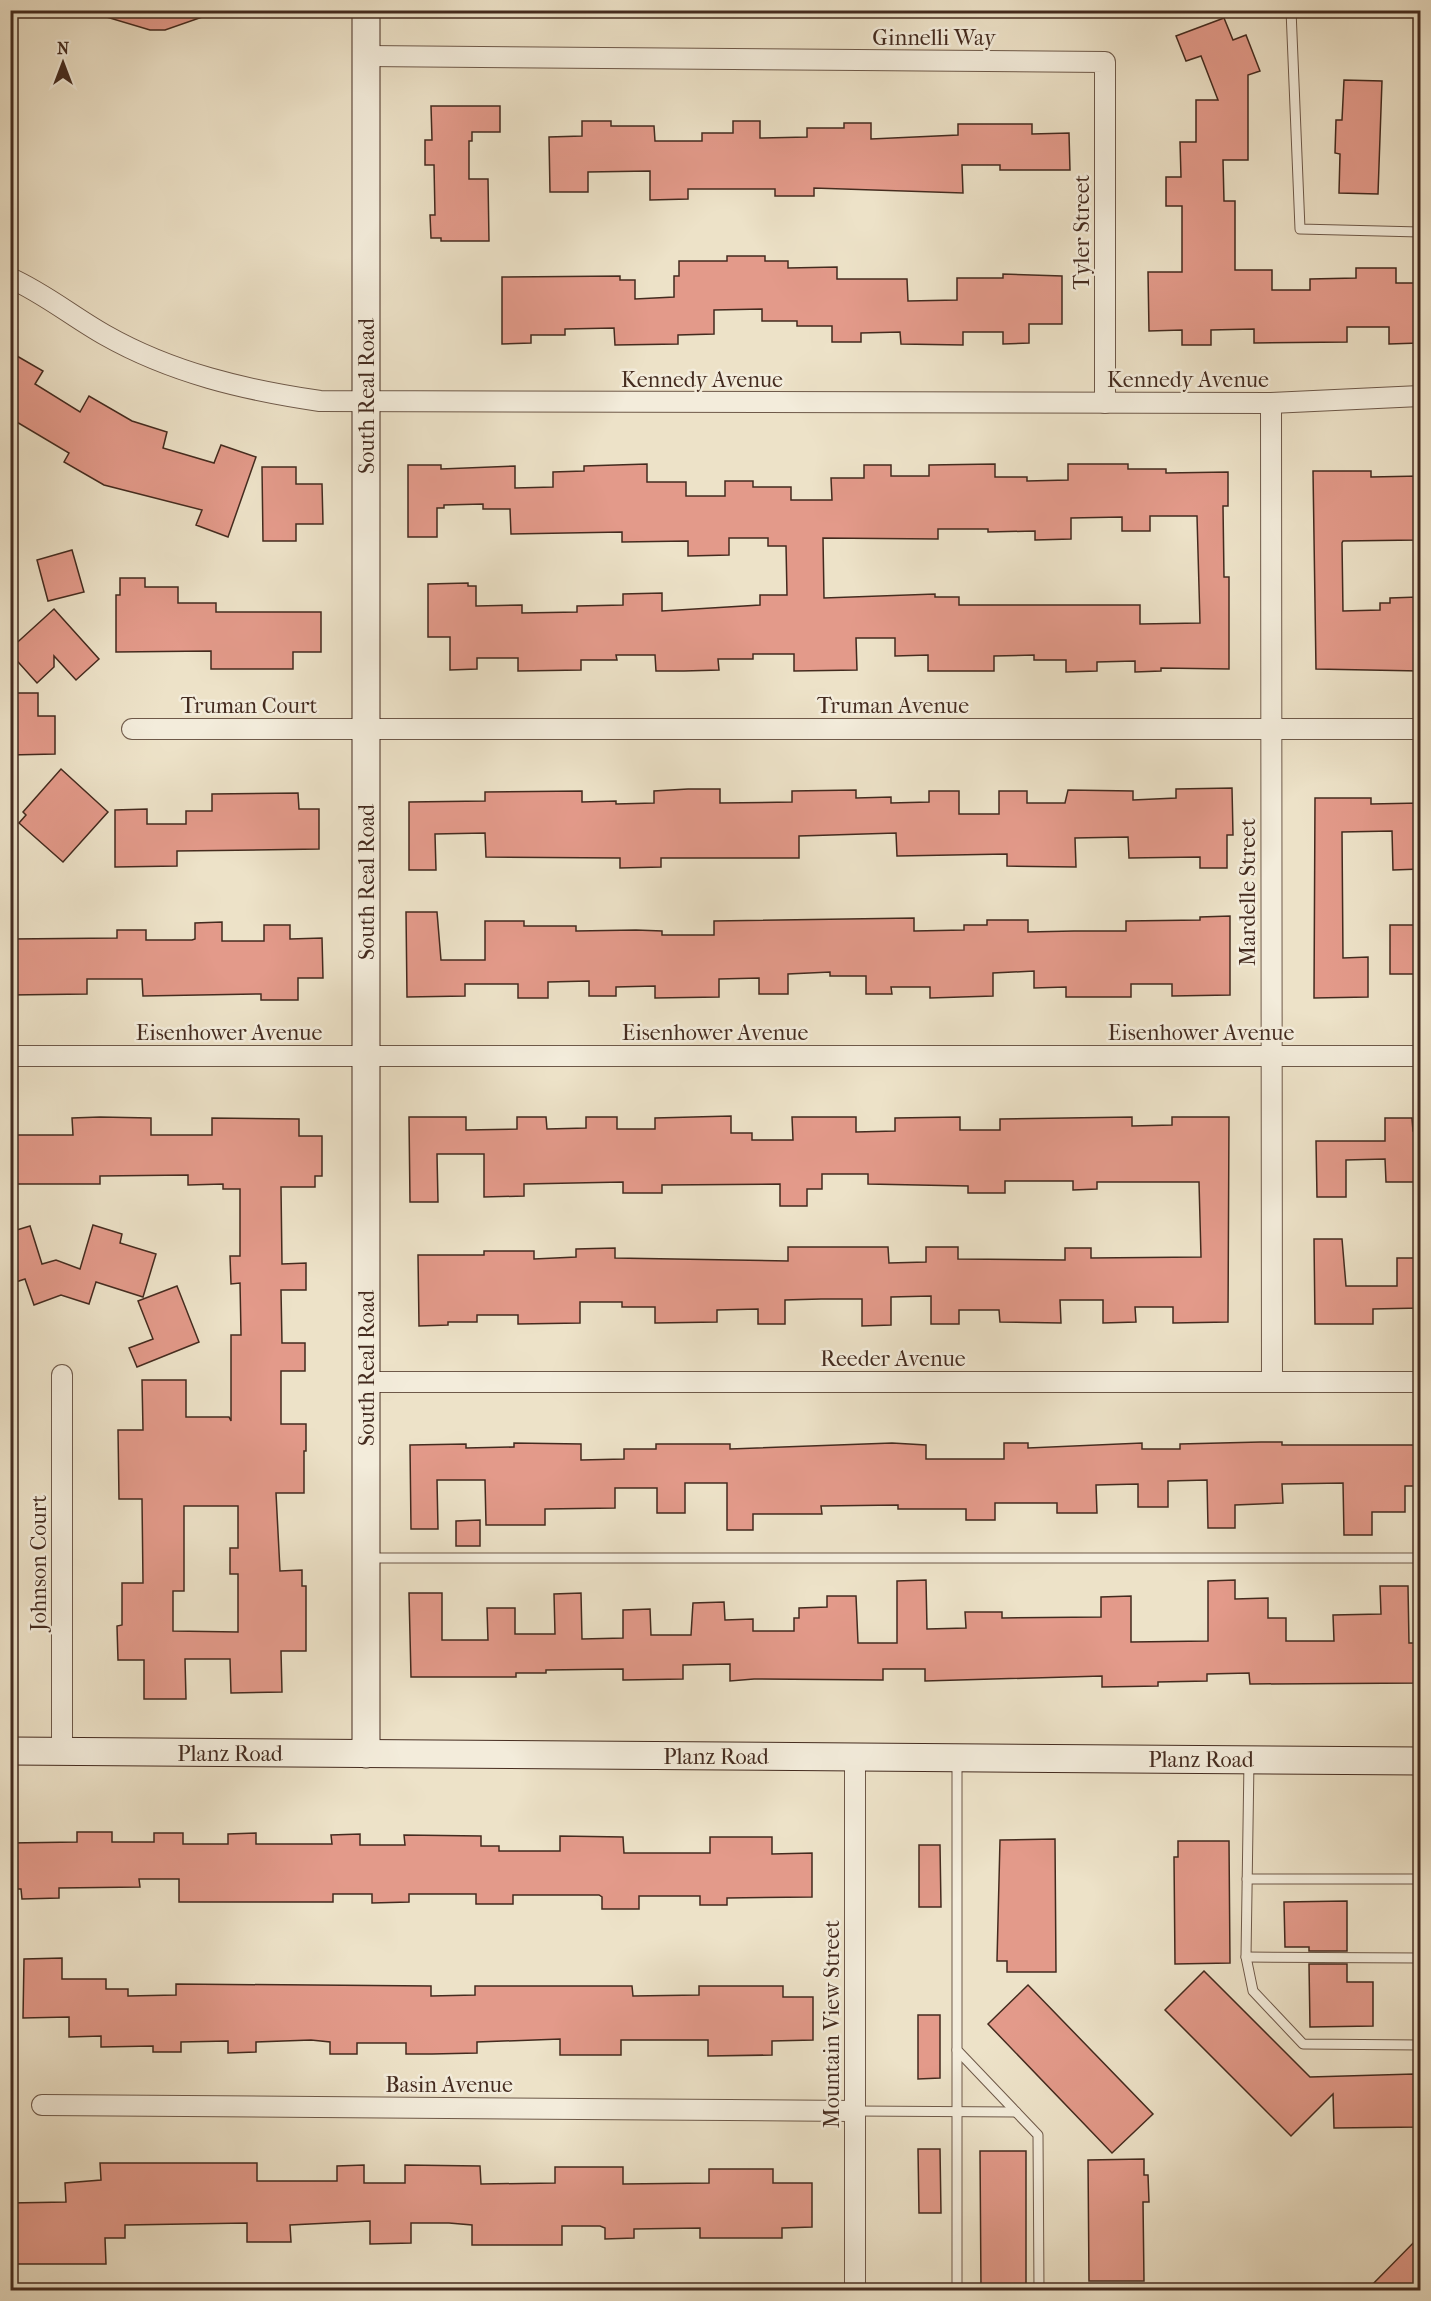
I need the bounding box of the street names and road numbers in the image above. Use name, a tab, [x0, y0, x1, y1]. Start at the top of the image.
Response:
street label: Ginnelli Way	[872, 25, 997, 51]
street label: Tyler Street	[1069, 174, 1095, 289]
street label: South Real Road	[354, 317, 380, 474]
street label: Kennedy Avenue	[621, 367, 783, 393]
street label: Kennedy Avenue	[1107, 367, 1269, 393]
street label: Truman Court	[181, 693, 317, 719]
street label: Truman Avenue	[817, 693, 969, 719]
street label: South Real Road	[354, 803, 380, 960]
street label: Mardelle Street	[1235, 818, 1261, 966]
street label: Eisenhower Avenue	[136, 1020, 322, 1046]
street label: Eisenhower Avenue	[622, 1020, 808, 1046]
street label: Eisenhower Avenue	[1108, 1020, 1294, 1046]
street label: South Real Road	[354, 1289, 380, 1446]
street label: Reeder Avenue	[820, 1346, 966, 1372]
street label: Johnson Court	[26, 1495, 52, 1633]
street label: Planz Road	[177, 1741, 284, 1767]
street label: Planz Road	[663, 1744, 770, 1770]
street label: Planz Road	[1148, 1747, 1255, 1773]
street label: Mountain View Street	[819, 1920, 845, 2128]
street label: Basin Avenue	[385, 2072, 513, 2098]

